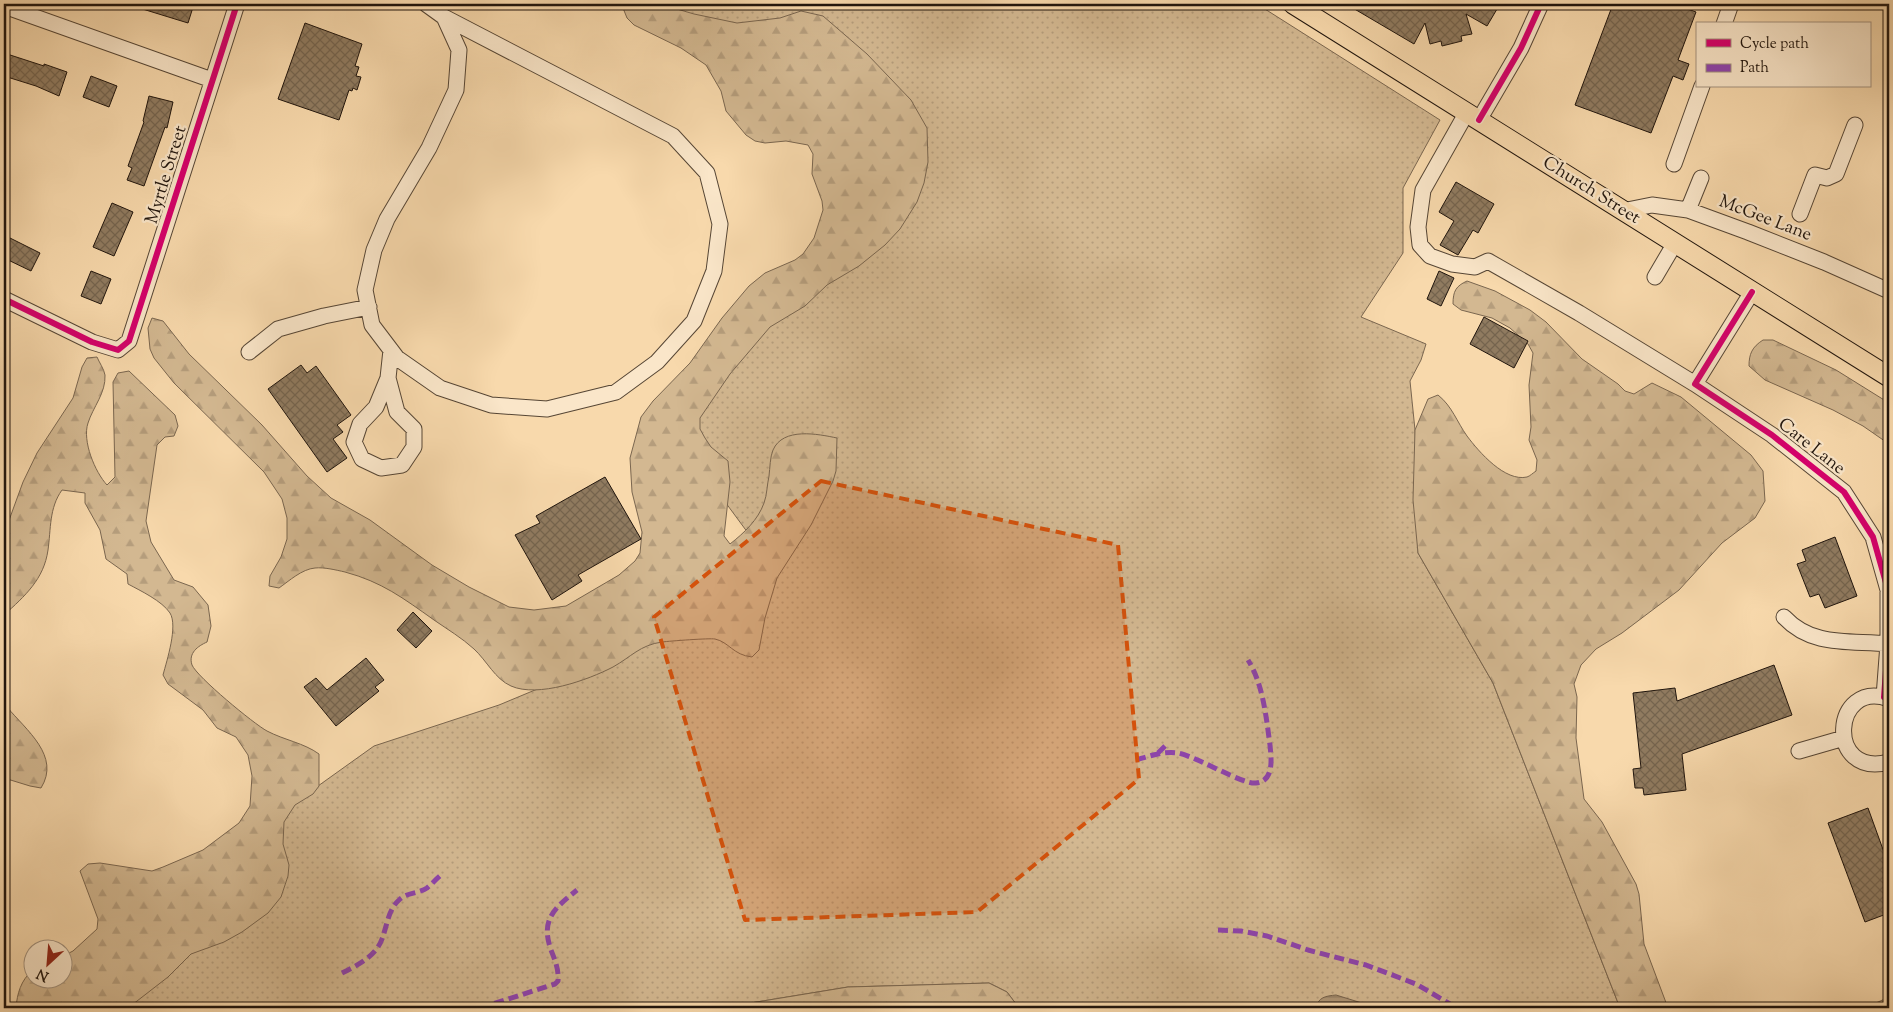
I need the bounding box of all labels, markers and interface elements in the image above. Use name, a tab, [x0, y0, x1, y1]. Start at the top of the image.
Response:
legend	[1696, 22, 1870, 88]
text: Cycle path	[1740, 34, 1809, 55]
text: Path	[1740, 58, 1769, 79]
street label: Myrtle Street	[140, 123, 194, 227]
street label: Church Street	[1537, 151, 1645, 231]
street label: McGee Lane	[1715, 189, 1815, 249]
street label: Care Lane	[1772, 412, 1850, 482]
north arrow	[22, 940, 72, 990]
text: N	[34, 962, 53, 985]

